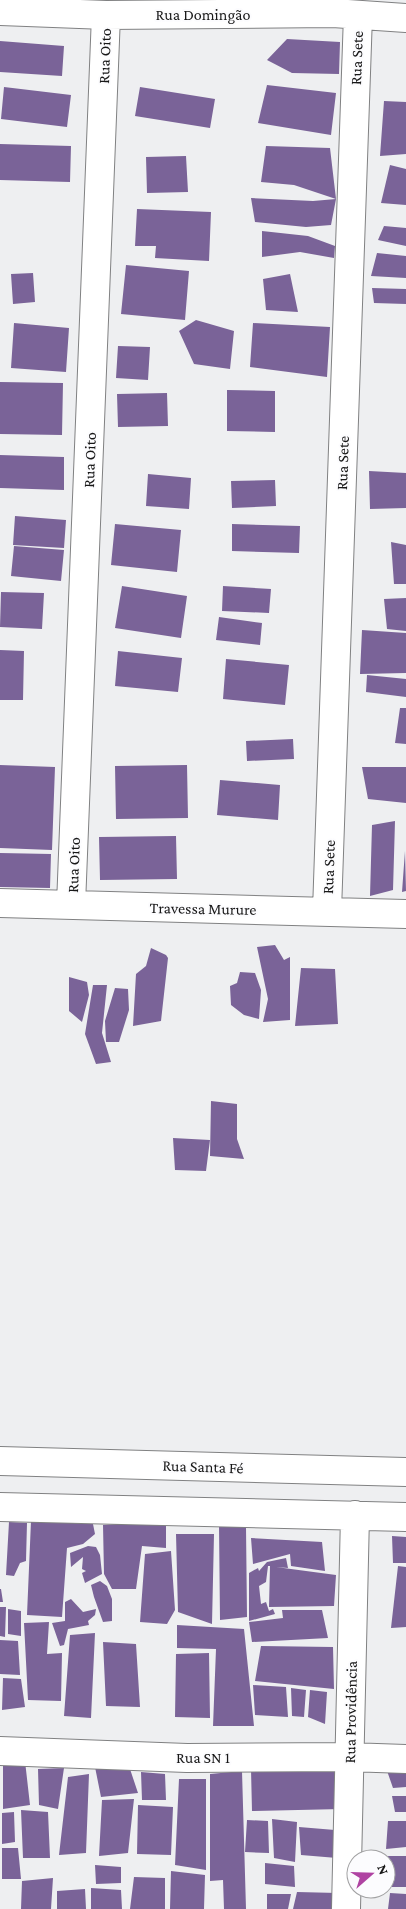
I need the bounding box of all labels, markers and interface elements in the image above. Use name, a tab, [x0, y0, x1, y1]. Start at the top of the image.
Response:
street label: Rua Domingão	[156, 6, 250, 24]
street label: Rua Oito	[95, 28, 114, 84]
street label: Rua Sete	[347, 31, 366, 85]
street label: Rua Oito	[80, 432, 99, 488]
street label: Rua Sete	[333, 436, 352, 490]
street label: Rua Oito	[64, 837, 83, 893]
street label: Rua Sete	[319, 840, 338, 894]
street label: Travessa Murure	[149, 899, 257, 918]
street label: Rua Santa Fé	[162, 1457, 244, 1476]
street label: Rua Providência	[341, 1660, 360, 1764]
street label: Rua SN 1	[176, 1749, 230, 1766]
north arrow	[346, 1849, 396, 1899]
text: N	[374, 1862, 393, 1877]

